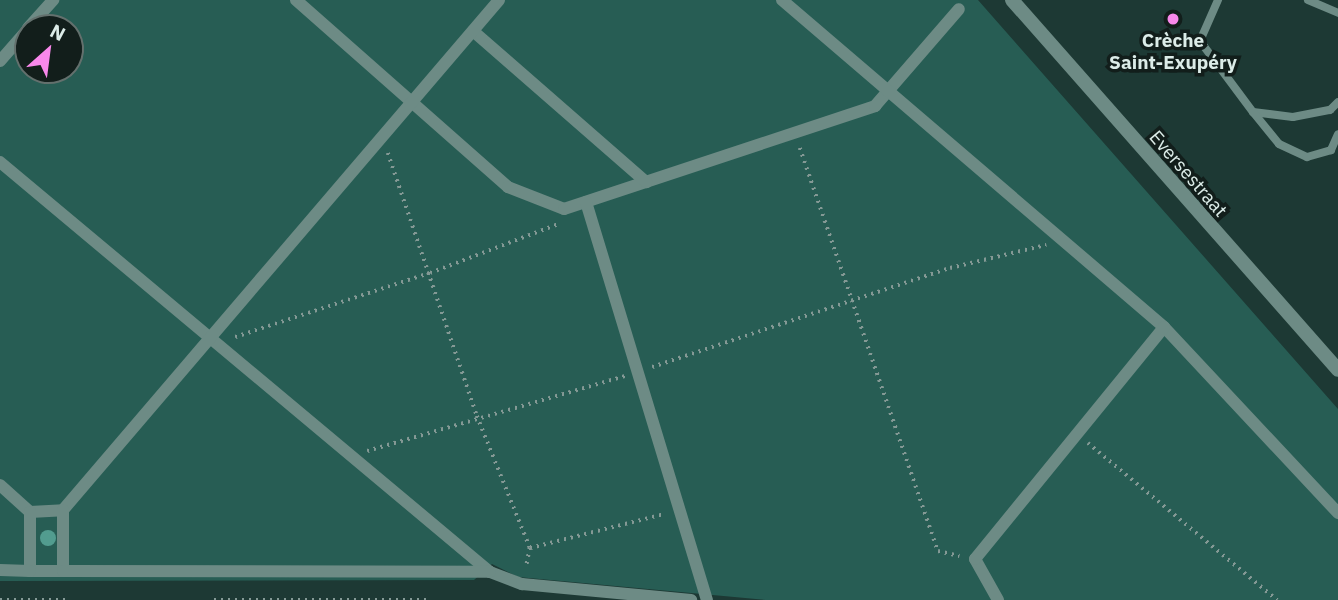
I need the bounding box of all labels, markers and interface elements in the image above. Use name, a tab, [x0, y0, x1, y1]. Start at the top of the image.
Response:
marker: Crèche Saint-Exupéry	[1165, 11, 1181, 27]
north arrow	[14, 14, 84, 84]
text: N	[46, 18, 70, 46]
place label: Crèche Saint-Exupéry	[1109, 30, 1237, 74]
street label: Eversestraat	[1144, 126, 1232, 222]

